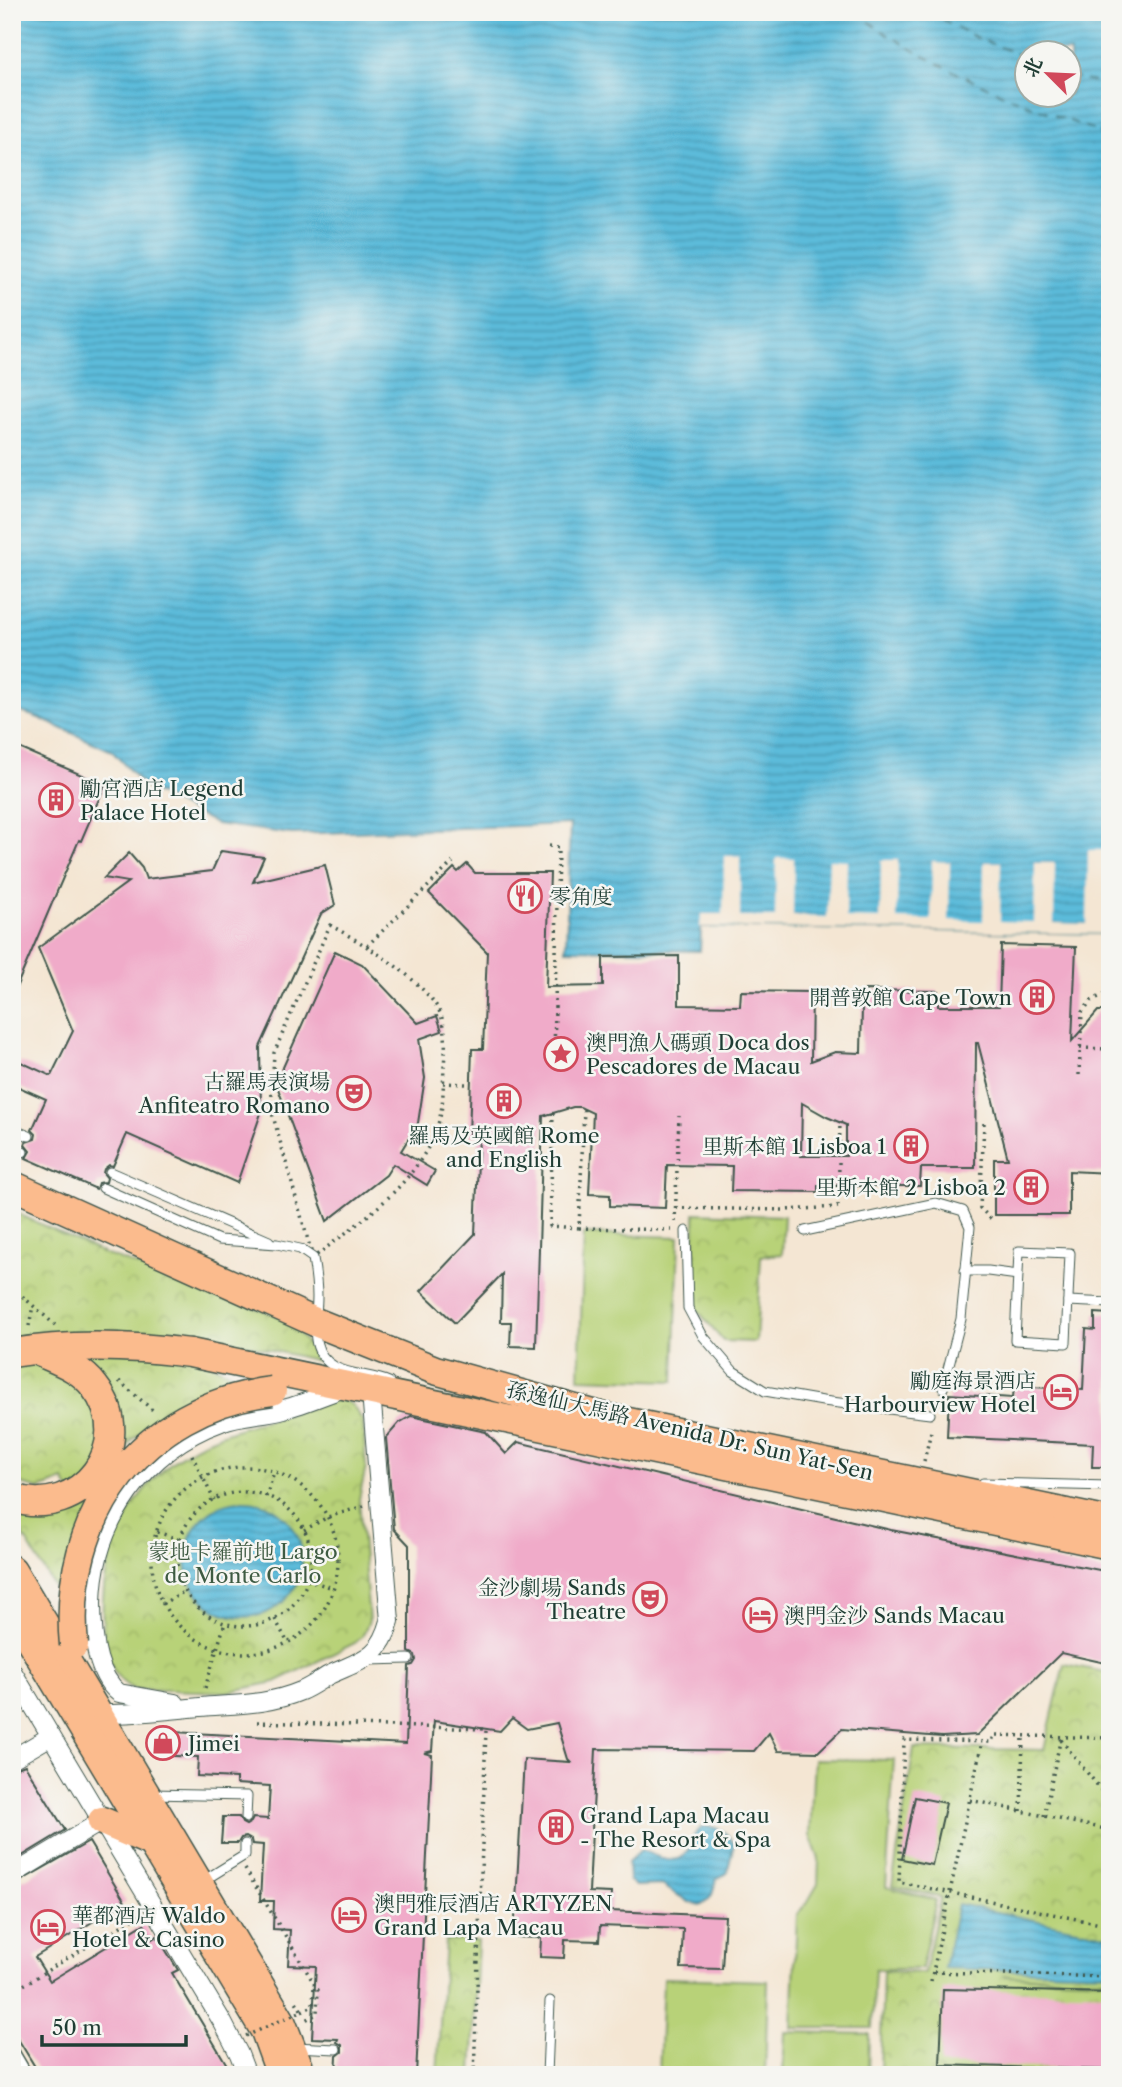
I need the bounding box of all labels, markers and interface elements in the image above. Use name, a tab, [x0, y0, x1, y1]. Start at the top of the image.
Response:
north arrow	[1014, 38, 1084, 108]
text: 北	[1019, 54, 1047, 81]
place label: 勵宮酒店 Legend Palace Hotel	[80, 776, 244, 825]
building icon: 勵宮酒店 Legend Palace Hotel	[37, 781, 75, 819]
restaurant icon: 零角度	[506, 877, 544, 915]
place label: 零角度	[550, 884, 613, 909]
building icon: 開普敦館 Cape Town	[1018, 978, 1056, 1016]
place label: 開普敦館 Cape Town	[809, 985, 1012, 1010]
place label: 澳門漁人碼頭 Doca dos Pescadores de Macau	[586, 1030, 810, 1079]
place icon: 澳門漁人碼頭 Doca dos Pescadores de Macau	[542, 1035, 580, 1073]
place label: 古羅馬表演場 Anfiteatro Romano	[138, 1069, 330, 1118]
theatre icon: 古羅馬表演場 Anfiteatro Romano	[335, 1074, 373, 1112]
building icon: 羅馬及英國館 Rome and English	[485, 1082, 523, 1120]
place label: 羅馬及英國館 Rome and English	[409, 1123, 599, 1172]
building icon: 里斯本館 1 Lisboa 1	[892, 1127, 930, 1165]
place label: 里斯本館 1 Lisboa 1	[702, 1134, 886, 1159]
building icon: 里斯本館 2 Lisboa 2	[1012, 1168, 1050, 1206]
place label: 里斯本館 2 Lisboa 2	[815, 1175, 1006, 1200]
place label: 勵庭海景酒店 Harbourview Hotel	[844, 1368, 1036, 1417]
hotel icon: 勵庭海景酒店 Harbourview Hotel	[1042, 1373, 1080, 1411]
street label: 孫逸仙大馬路 Avenida Dr. Sun Yat-Sen	[504, 1377, 876, 1485]
park label: 蒙地卡羅前地 Largo de Monte Carlo	[148, 1539, 338, 1588]
place label: 金沙劇場 Sands Theatre	[478, 1575, 626, 1624]
theatre icon: 金沙劇場 Sands Theatre	[631, 1580, 669, 1618]
hotel icon: 澳門金沙 Sands Macau	[741, 1596, 779, 1634]
place label: 澳門金沙 Sands Macau	[784, 1603, 1005, 1628]
shop icon: Jimei	[144, 1724, 182, 1762]
place label: Jimei	[185, 1731, 240, 1756]
place label: Grand Lapa Macau - The Resort & Spa	[580, 1803, 772, 1852]
building icon: Grand Lapa Macau - The Resort & Spa	[537, 1808, 575, 1846]
place label: 澳門雅辰酒店 ARTYZEN Grand Lapa Macau	[374, 1891, 613, 1940]
hotel icon: 澳門雅辰酒店 ARTYZEN Grand Lapa Macau	[330, 1896, 368, 1934]
place label: 華都酒店 Waldo Hotel & Casino	[72, 1903, 226, 1952]
hotel icon: 華都酒店 Waldo Hotel & Casino	[29, 1908, 67, 1946]
scale bar	[42, 2003, 186, 2047]
text: 50 m	[52, 2015, 102, 2040]

